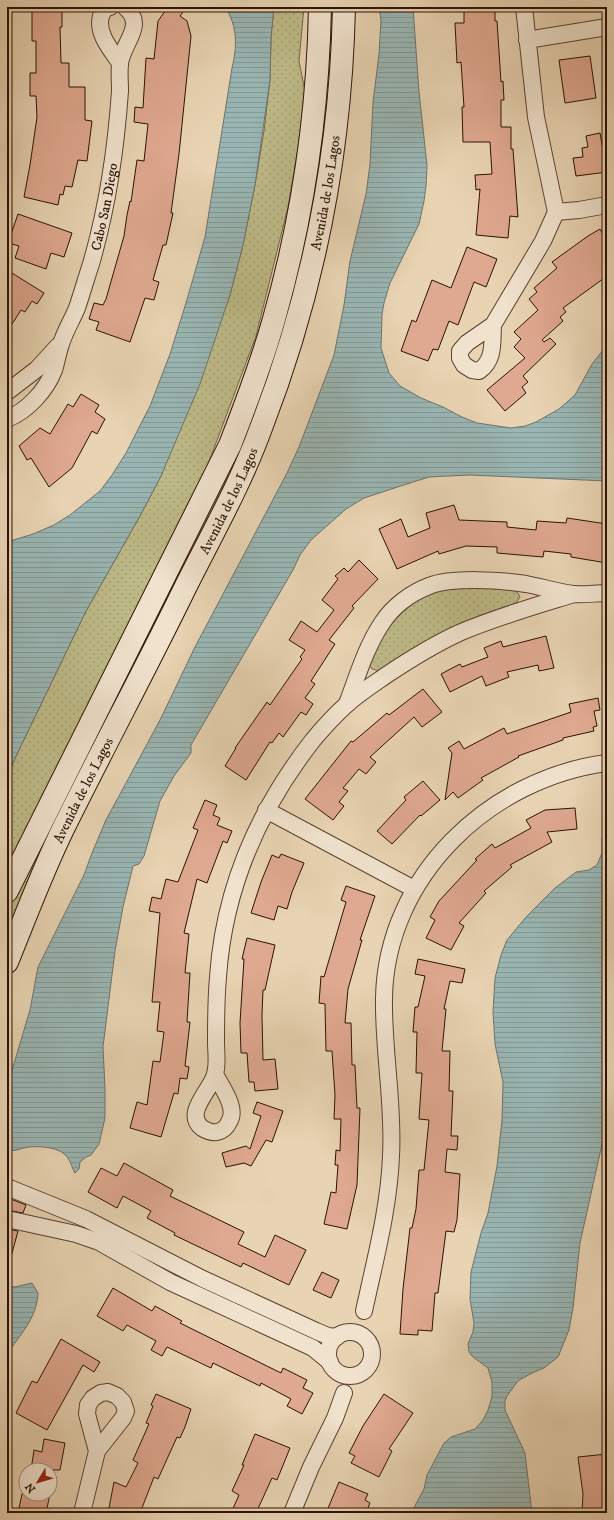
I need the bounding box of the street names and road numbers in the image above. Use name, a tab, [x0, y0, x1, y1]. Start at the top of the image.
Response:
street label: Avenida de los Lagos	[307, 134, 345, 252]
street label: Cabo San Diego	[87, 162, 122, 253]
street label: Avenida de los Lagos	[196, 445, 263, 558]
street label: Avenida de los Lagos	[50, 734, 118, 846]

